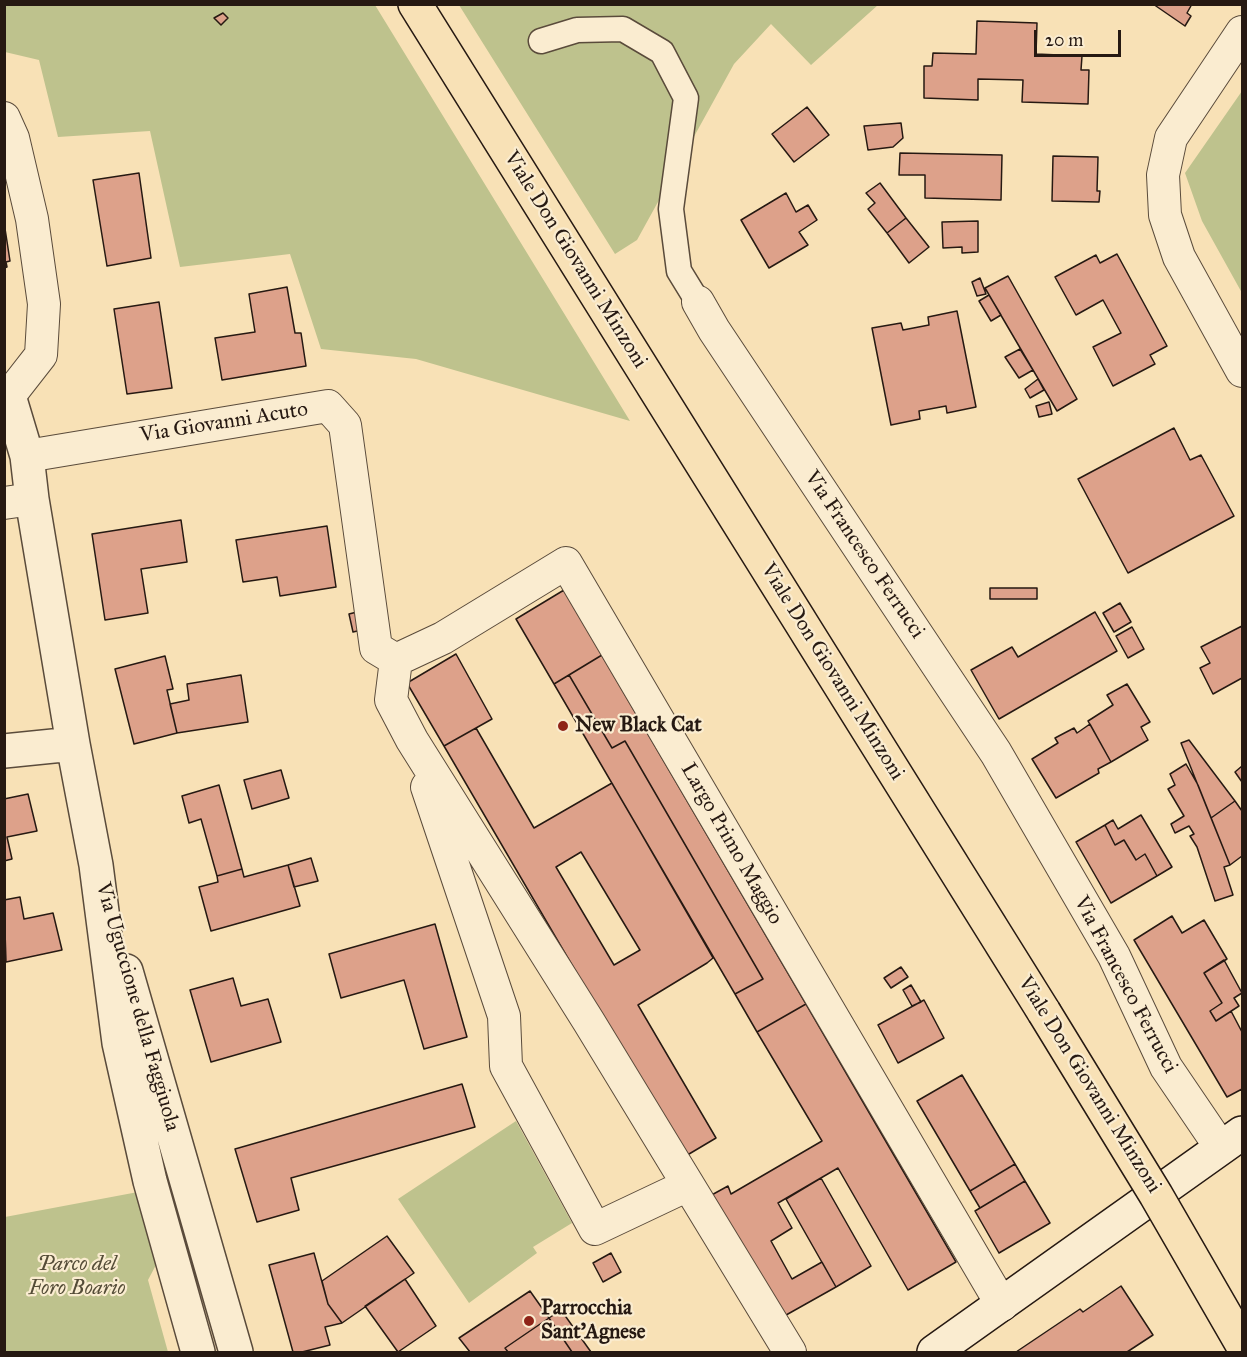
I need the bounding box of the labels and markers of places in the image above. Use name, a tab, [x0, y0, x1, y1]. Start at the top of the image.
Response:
place label: New Black Cat	[575, 713, 702, 739]
marker: New Black Cat	[556, 719, 570, 733]
place label: Parrocchia Sant'Agnese	[541, 1296, 645, 1346]
marker: Parrocchia Sant'Agnese	[522, 1314, 536, 1328]

